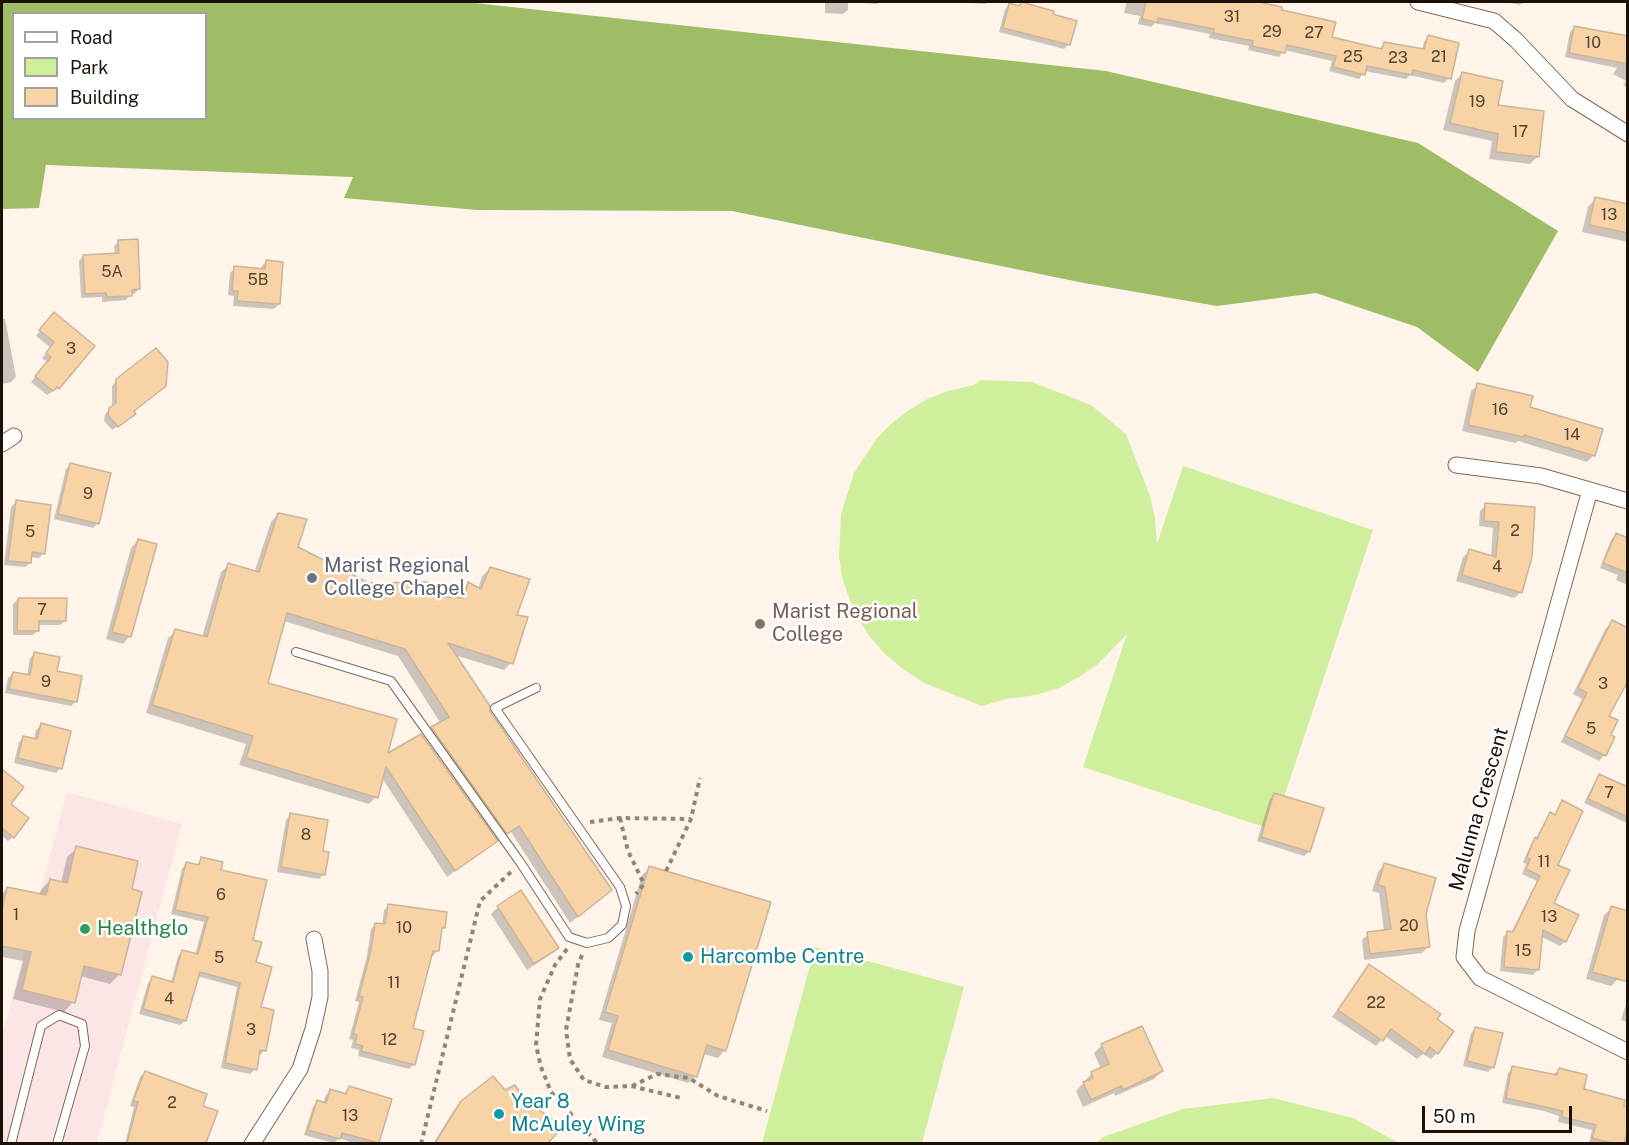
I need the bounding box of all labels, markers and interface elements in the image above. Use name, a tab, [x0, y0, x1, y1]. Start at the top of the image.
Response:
house number: 31	[1224, 7, 1240, 27]
legend	[12, 12, 207, 120]
house number: 29	[1262, 22, 1282, 42]
house number: 27	[1304, 23, 1324, 43]
text: Road	[70, 27, 113, 48]
house number: 10	[1585, 33, 1601, 53]
house number: 25	[1343, 47, 1363, 67]
house number: 21	[1431, 47, 1447, 67]
house number: 23	[1388, 48, 1408, 68]
text: Park	[70, 57, 108, 78]
text: Building	[70, 87, 139, 108]
house number: 19	[1469, 92, 1485, 112]
house number: 17	[1512, 122, 1528, 142]
house number: 13	[1601, 205, 1617, 225]
house number: 5A	[101, 262, 123, 282]
house number: 5B	[248, 270, 268, 290]
house number: 3	[66, 339, 76, 359]
house number: 16	[1492, 400, 1508, 420]
house number: 14	[1564, 425, 1580, 445]
house number: 9	[83, 484, 93, 504]
house number: 2	[1510, 521, 1520, 541]
house number: 5	[25, 522, 35, 542]
place label: Marist Regional College Chapel	[324, 554, 470, 601]
house number: 4	[1492, 557, 1502, 577]
marker: Marist Regional College Chapel	[305, 571, 319, 585]
house number: 7	[37, 600, 47, 620]
place label: Marist Regional College	[772, 600, 918, 647]
marker: Marist Regional College	[753, 617, 767, 631]
house number: 9	[41, 672, 51, 692]
house number: 3	[1598, 674, 1608, 694]
house number: 5	[1586, 719, 1596, 739]
street label: Malunna Crescent	[1444, 724, 1514, 894]
house number: 7	[1604, 783, 1614, 803]
house number: 8	[301, 825, 311, 845]
house number: 11	[1537, 852, 1551, 872]
house number: 6	[216, 885, 226, 905]
house number: 1	[13, 905, 19, 925]
house number: 13	[1541, 907, 1557, 927]
house number: 20	[1399, 916, 1419, 936]
place label: Healthglo	[97, 917, 188, 941]
house number: 10	[396, 918, 412, 938]
marker: Healthglo	[78, 922, 92, 936]
house number: 15	[1515, 941, 1531, 961]
place label: Harcombe Centre	[700, 945, 864, 969]
house number: 5	[214, 948, 224, 968]
marker: Harcombe Centre	[681, 950, 695, 964]
house number: 11	[387, 973, 401, 993]
house number: 4	[164, 989, 174, 1009]
house number: 22	[1366, 993, 1386, 1013]
house number: 3	[246, 1020, 256, 1040]
house number: 12	[381, 1030, 397, 1050]
place label: Year 8 McAuley Wing	[511, 1090, 646, 1137]
house number: 2	[167, 1093, 177, 1113]
scale bar	[1425, 1094, 1575, 1132]
house number: 13	[342, 1106, 358, 1126]
text: 50 m	[1433, 1106, 1476, 1127]
marker: Year 8 McAuley Wing	[492, 1107, 506, 1121]

